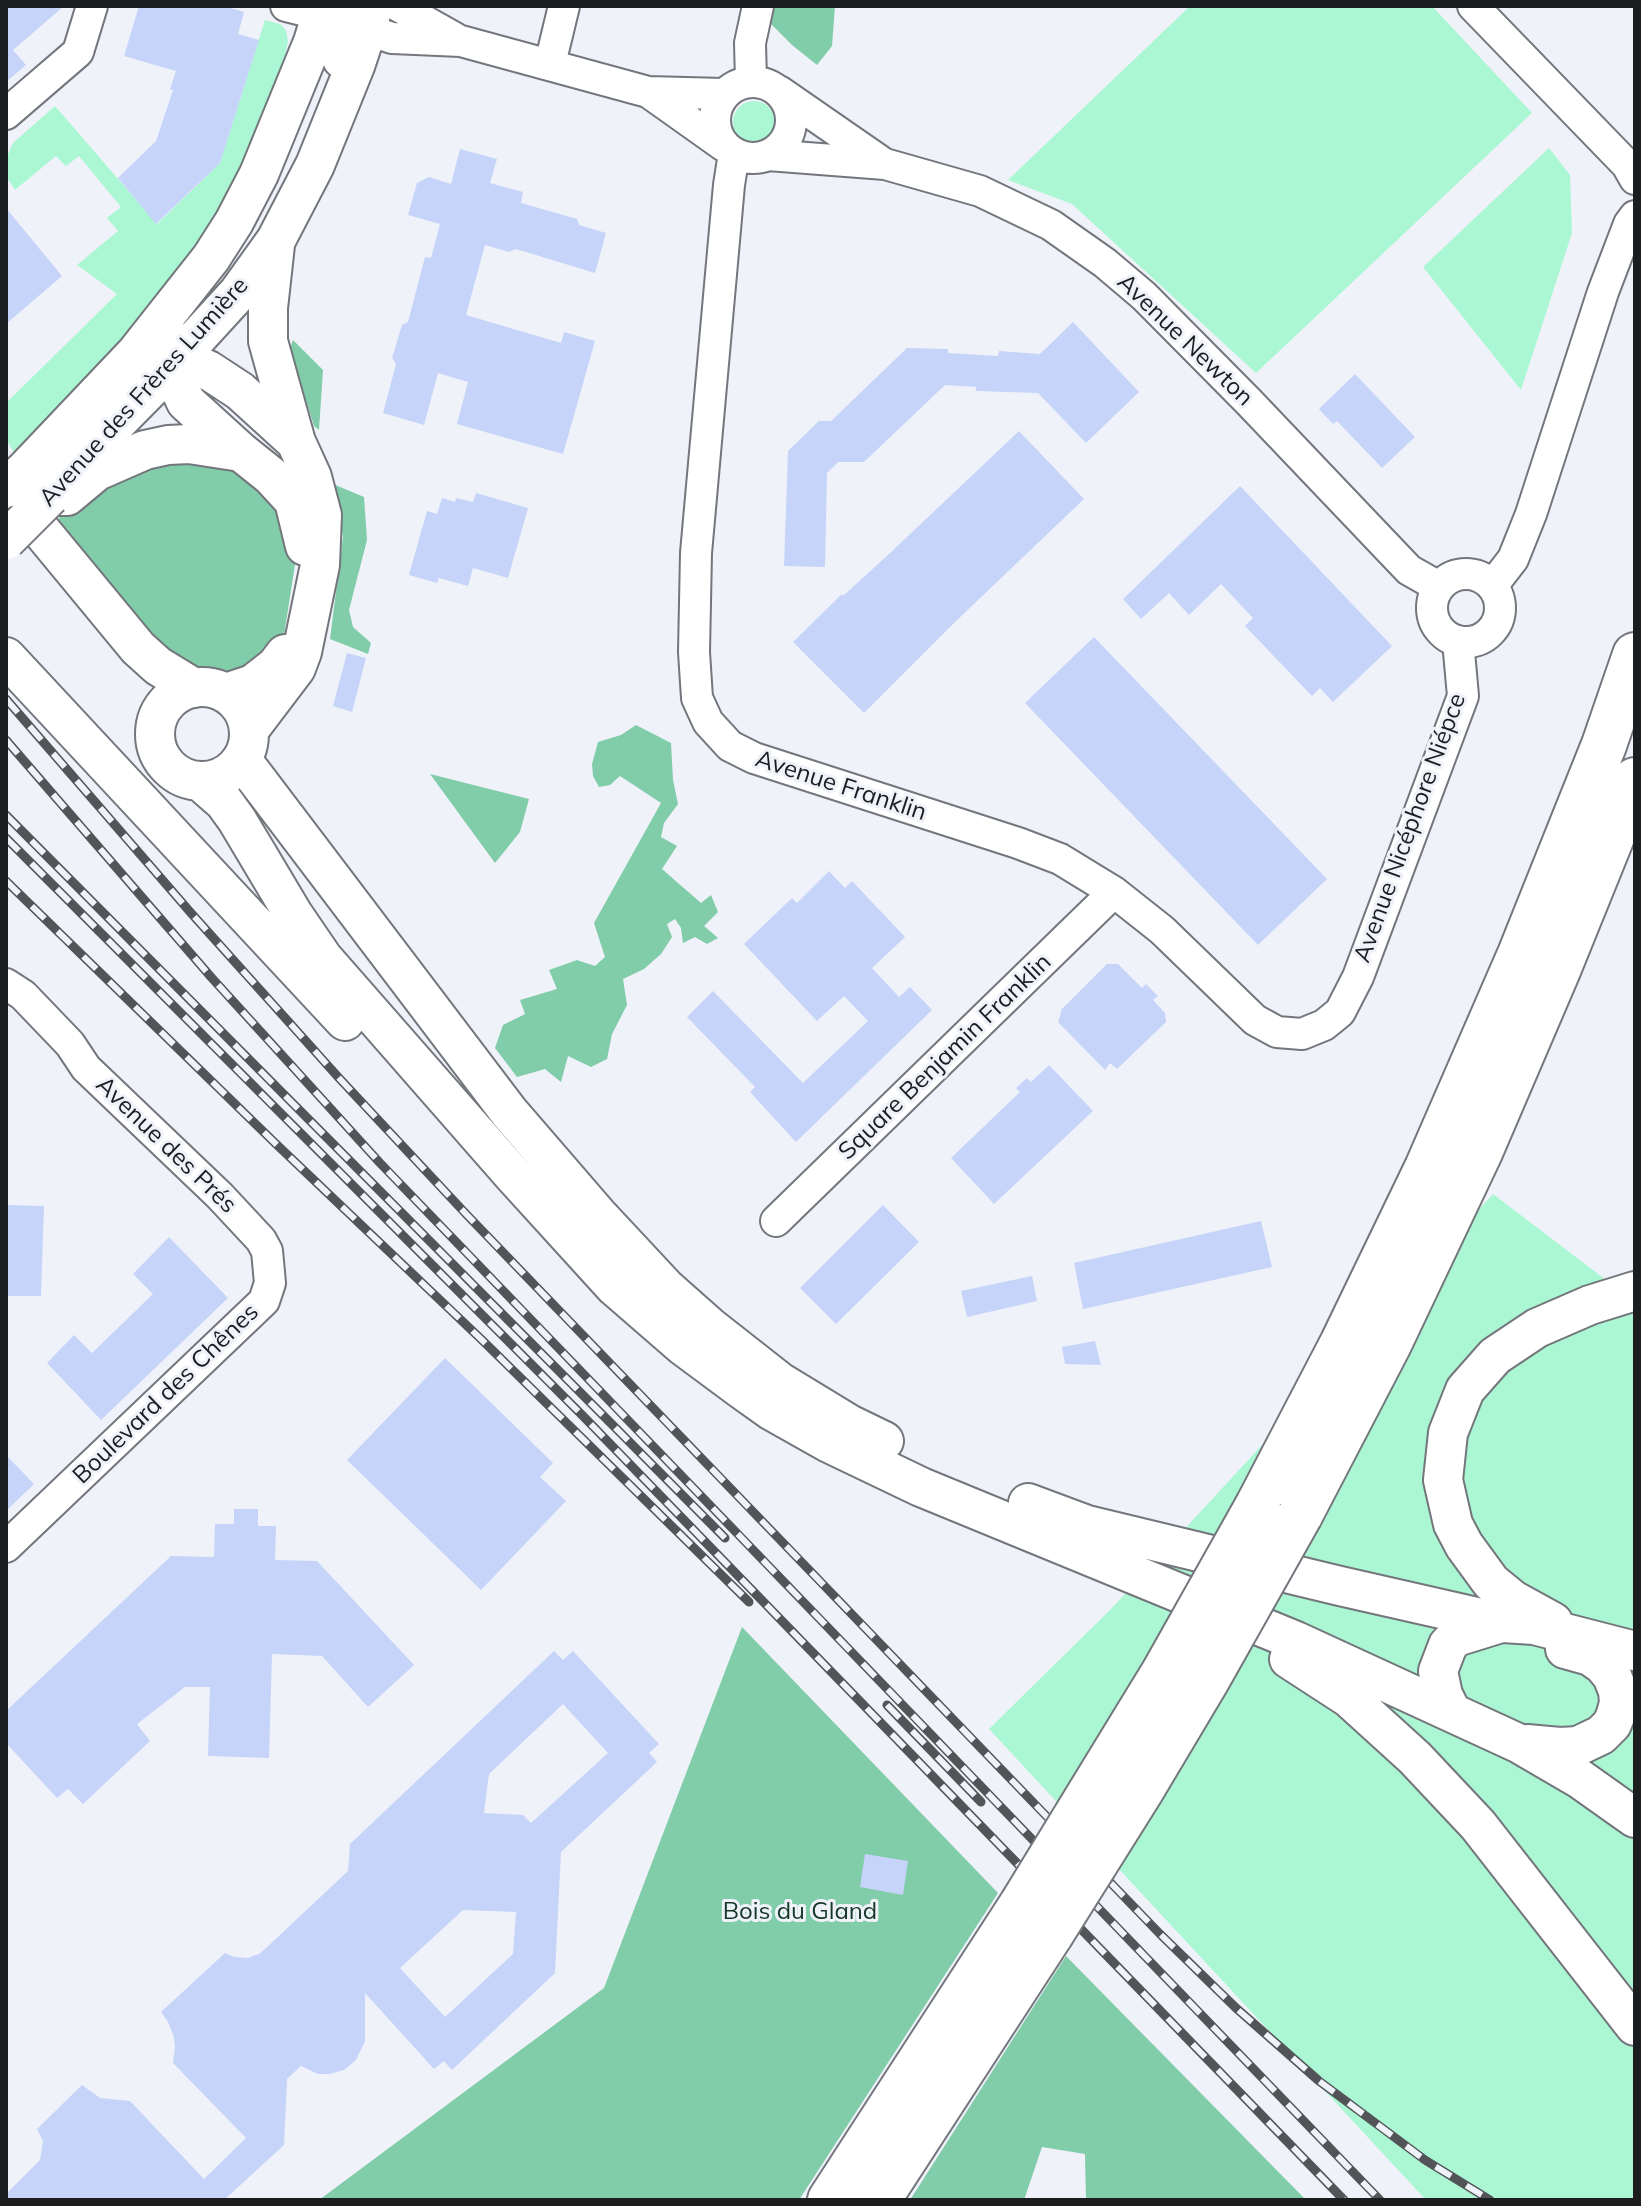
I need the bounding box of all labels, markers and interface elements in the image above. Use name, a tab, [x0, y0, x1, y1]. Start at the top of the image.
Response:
street label: Avenue Newton	[1111, 268, 1259, 412]
street label: Avenue des Frères Lumière	[34, 272, 254, 512]
street label: Avenue Nicéphore Niépce	[1348, 690, 1472, 966]
street label: Avenue Franklin	[752, 745, 930, 827]
street label: Square Benjamin Franklin	[833, 948, 1057, 1166]
street label: Avenue des Prés	[90, 1071, 242, 1219]
street label: Boulevard des Chênes	[67, 1298, 265, 1490]
park label: Bois du Gland	[723, 1898, 877, 1926]

